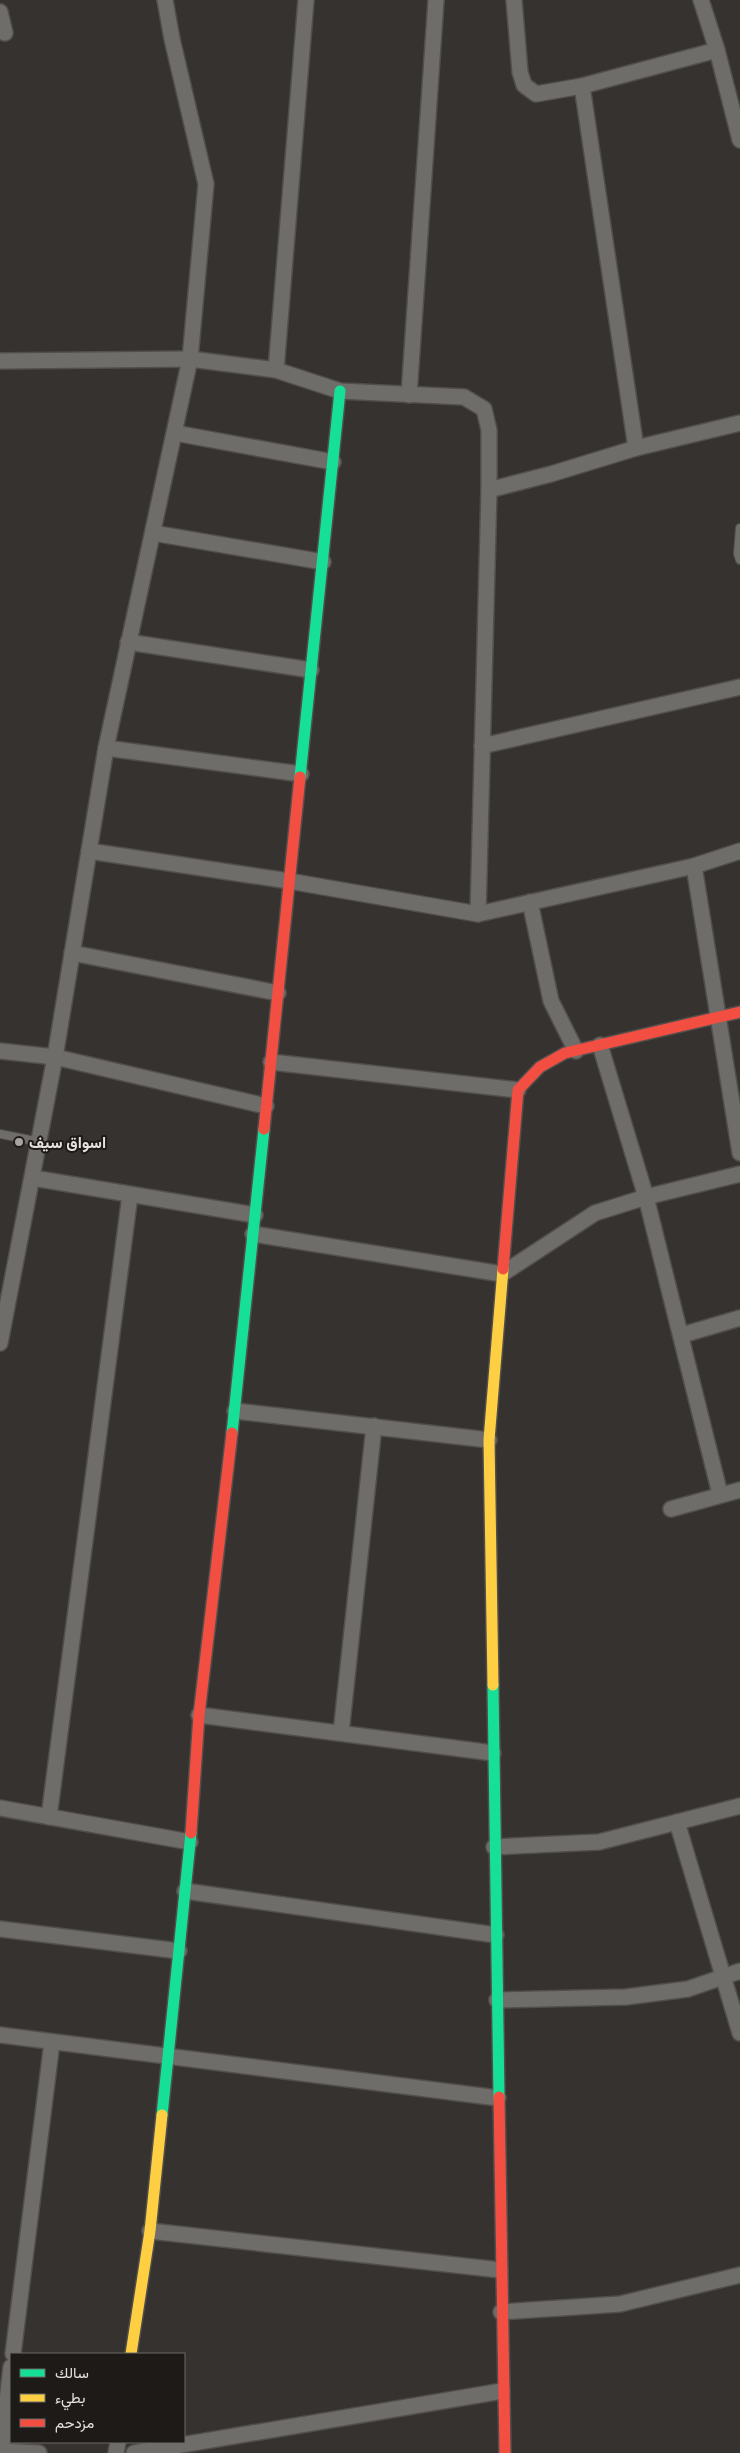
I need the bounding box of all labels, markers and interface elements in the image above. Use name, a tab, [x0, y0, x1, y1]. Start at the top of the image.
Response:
place label: اسواق سيف	[29, 1132, 106, 1153]
marker: اسواق سيف	[13, 1136, 25, 1148]
legend	[10, 2353, 185, 2443]
text: سالك	[55, 2363, 89, 2383]
text: بطيء	[55, 2388, 85, 2411]
text: مزدحم	[55, 2413, 94, 2433]

